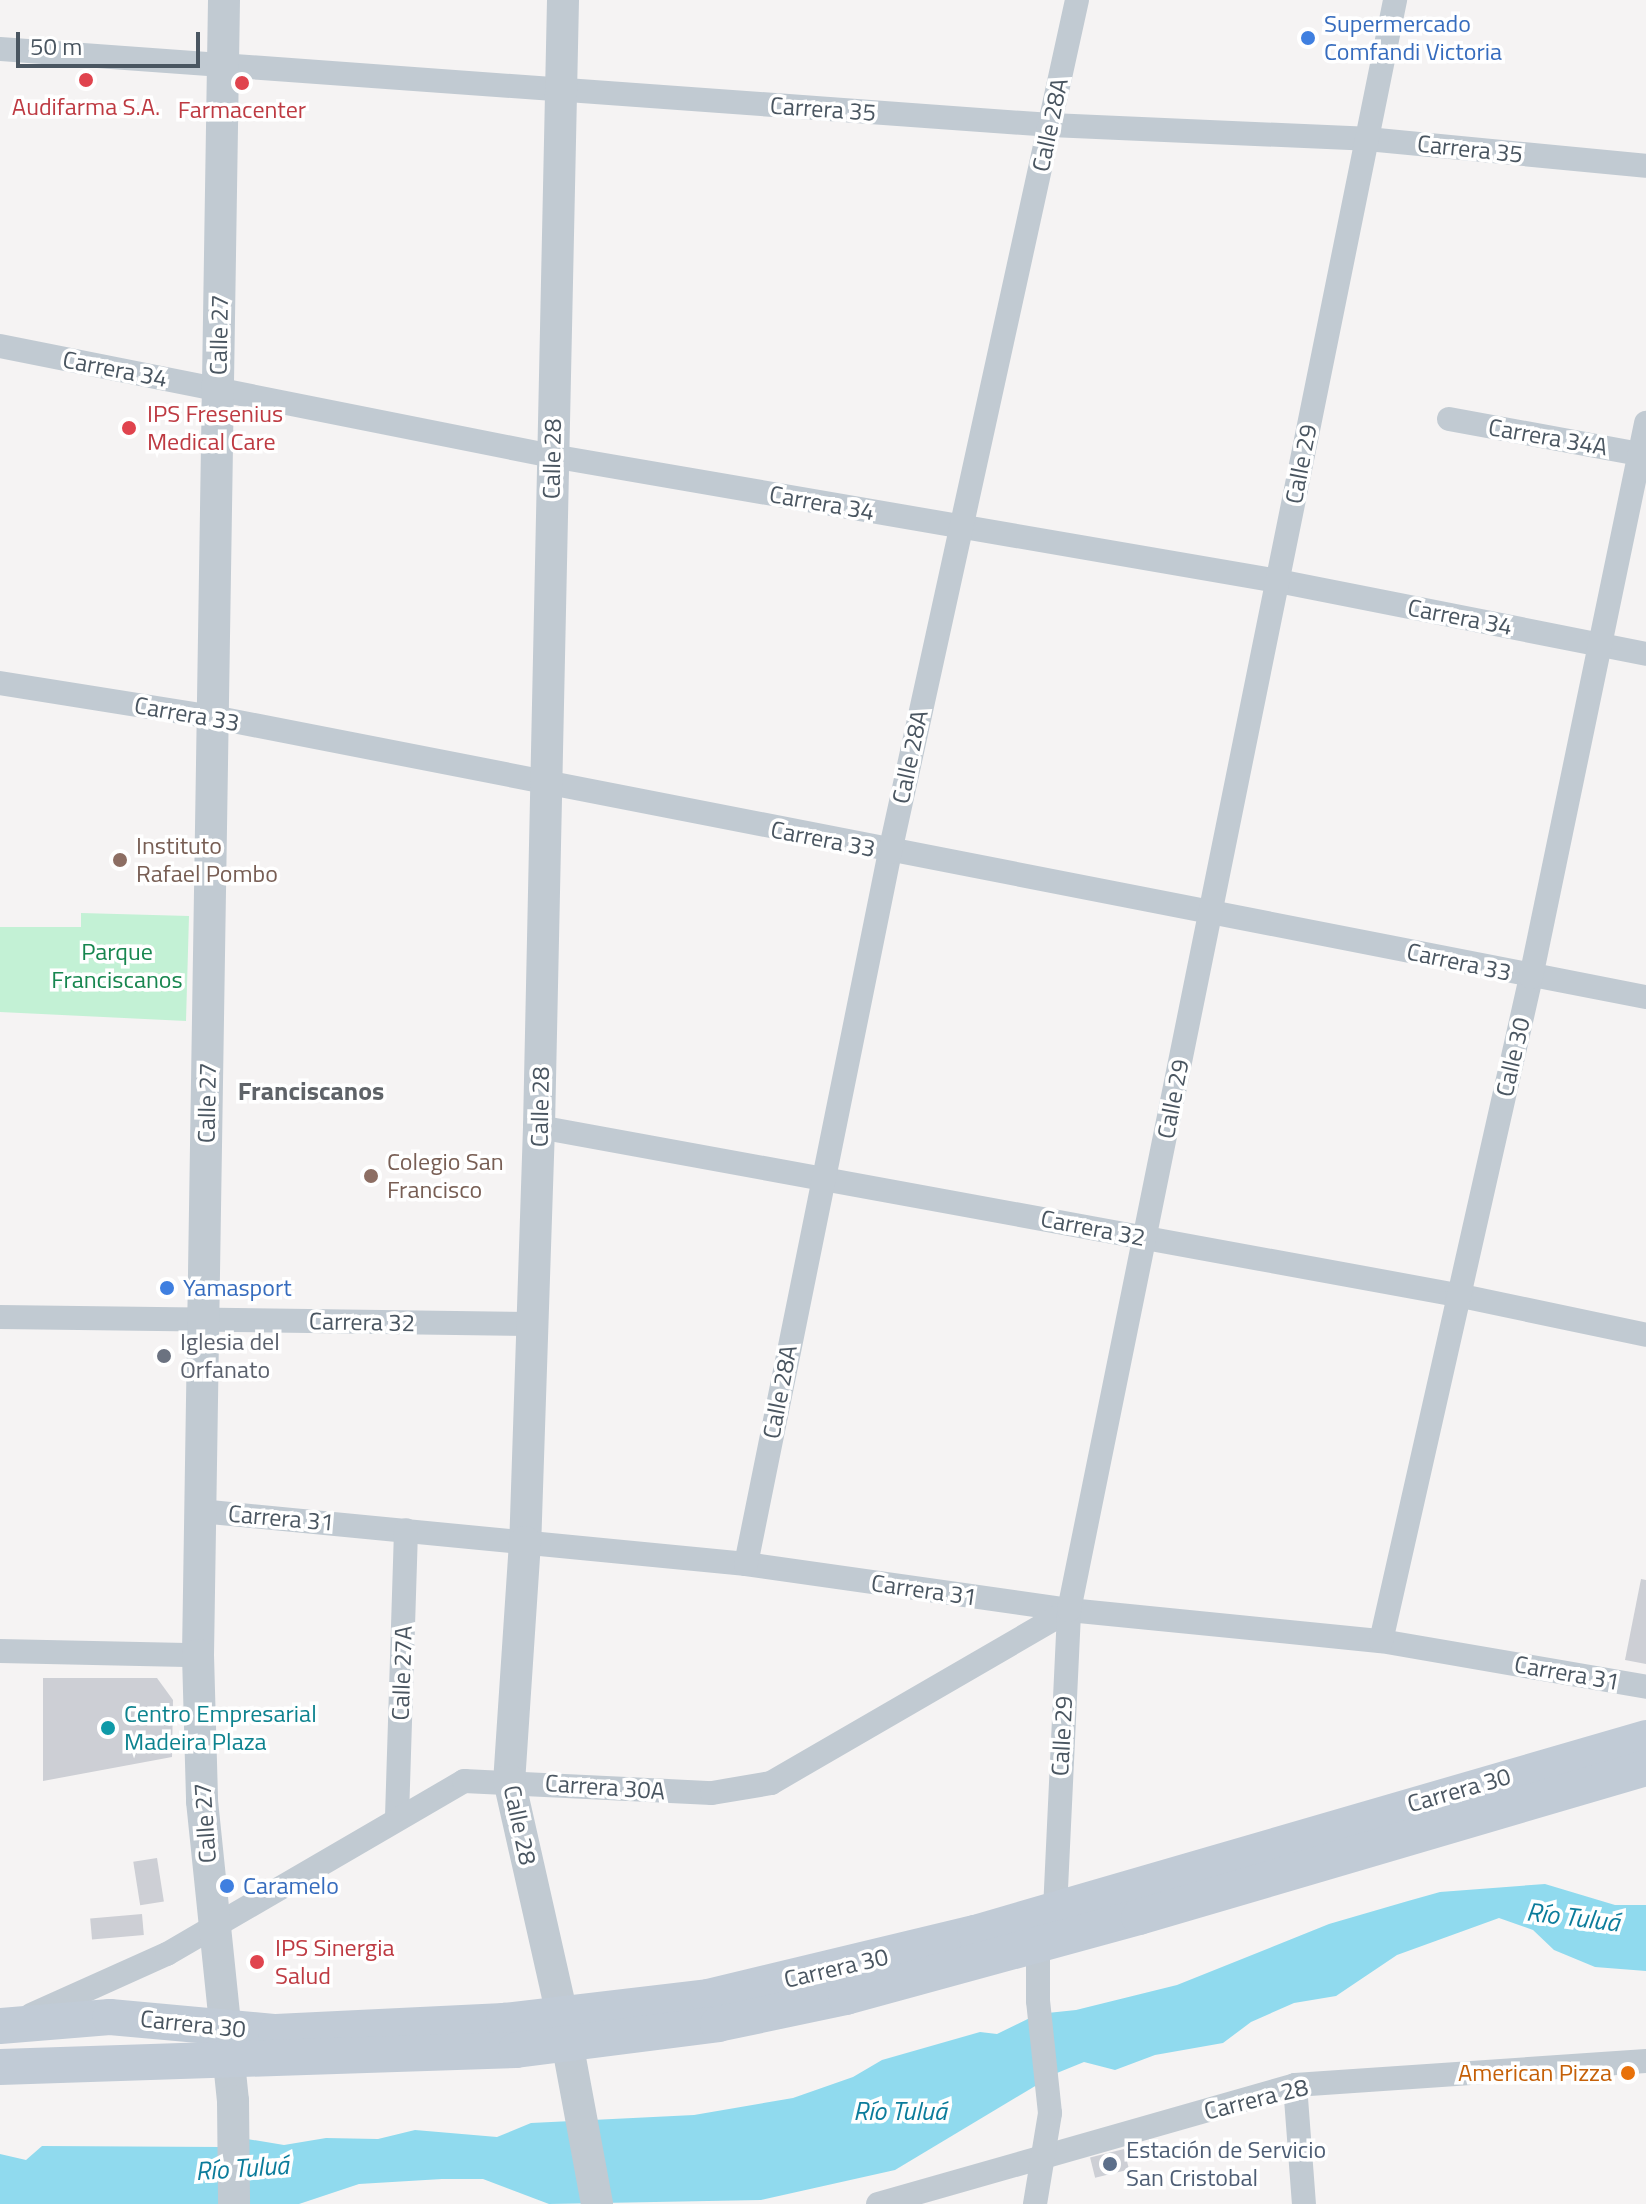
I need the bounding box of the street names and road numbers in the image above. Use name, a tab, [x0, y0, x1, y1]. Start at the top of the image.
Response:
street label: Calle 28A	[1026, 76, 1074, 174]
street label: Carrera 35	[769, 91, 877, 127]
street label: Carrera 35	[1416, 129, 1524, 169]
street label: Calle 27	[204, 295, 234, 375]
street label: Carrera 34	[60, 345, 170, 393]
street label: Carrera 34A	[1486, 412, 1610, 462]
street label: Calle 28	[537, 419, 567, 499]
street label: Calle 29	[1279, 422, 1323, 506]
street label: Carrera 34	[767, 480, 877, 526]
street label: Carrera 34	[1405, 593, 1515, 641]
street label: Carrera 33	[132, 691, 242, 737]
street label: Calle 28A	[886, 708, 934, 806]
street label: Carrera 33	[768, 815, 878, 863]
street label: Carrera 33	[1404, 937, 1514, 987]
street label: Calle 30	[1490, 1015, 1536, 1099]
street label: Calle 29	[1151, 1057, 1195, 1141]
street label: Calle 27	[192, 1063, 222, 1143]
street label: Calle 28	[525, 1067, 555, 1147]
street label: Carrera 32	[1038, 1204, 1148, 1252]
street label: Carrera 32	[309, 1307, 415, 1337]
street label: Calle 28A	[757, 1343, 803, 1441]
street label: Carrera 31	[227, 1499, 335, 1537]
street label: Carrera 31	[869, 1568, 979, 1612]
street label: Calle 27A	[386, 1625, 418, 1721]
street label: Carrera 31	[1512, 1650, 1622, 1696]
street label: Calle 29	[1046, 1695, 1078, 1777]
street label: Carrera 30	[1404, 1762, 1514, 1818]
street label: Carrera 30A	[544, 1768, 666, 1806]
street label: Calle 27	[188, 1782, 222, 1864]
street label: Calle 28	[498, 1783, 542, 1867]
street label: Carrera 30	[781, 1942, 891, 1994]
street label: Carrera 30	[139, 2004, 247, 2044]
street label: Carrera 28	[1201, 2072, 1311, 2126]

